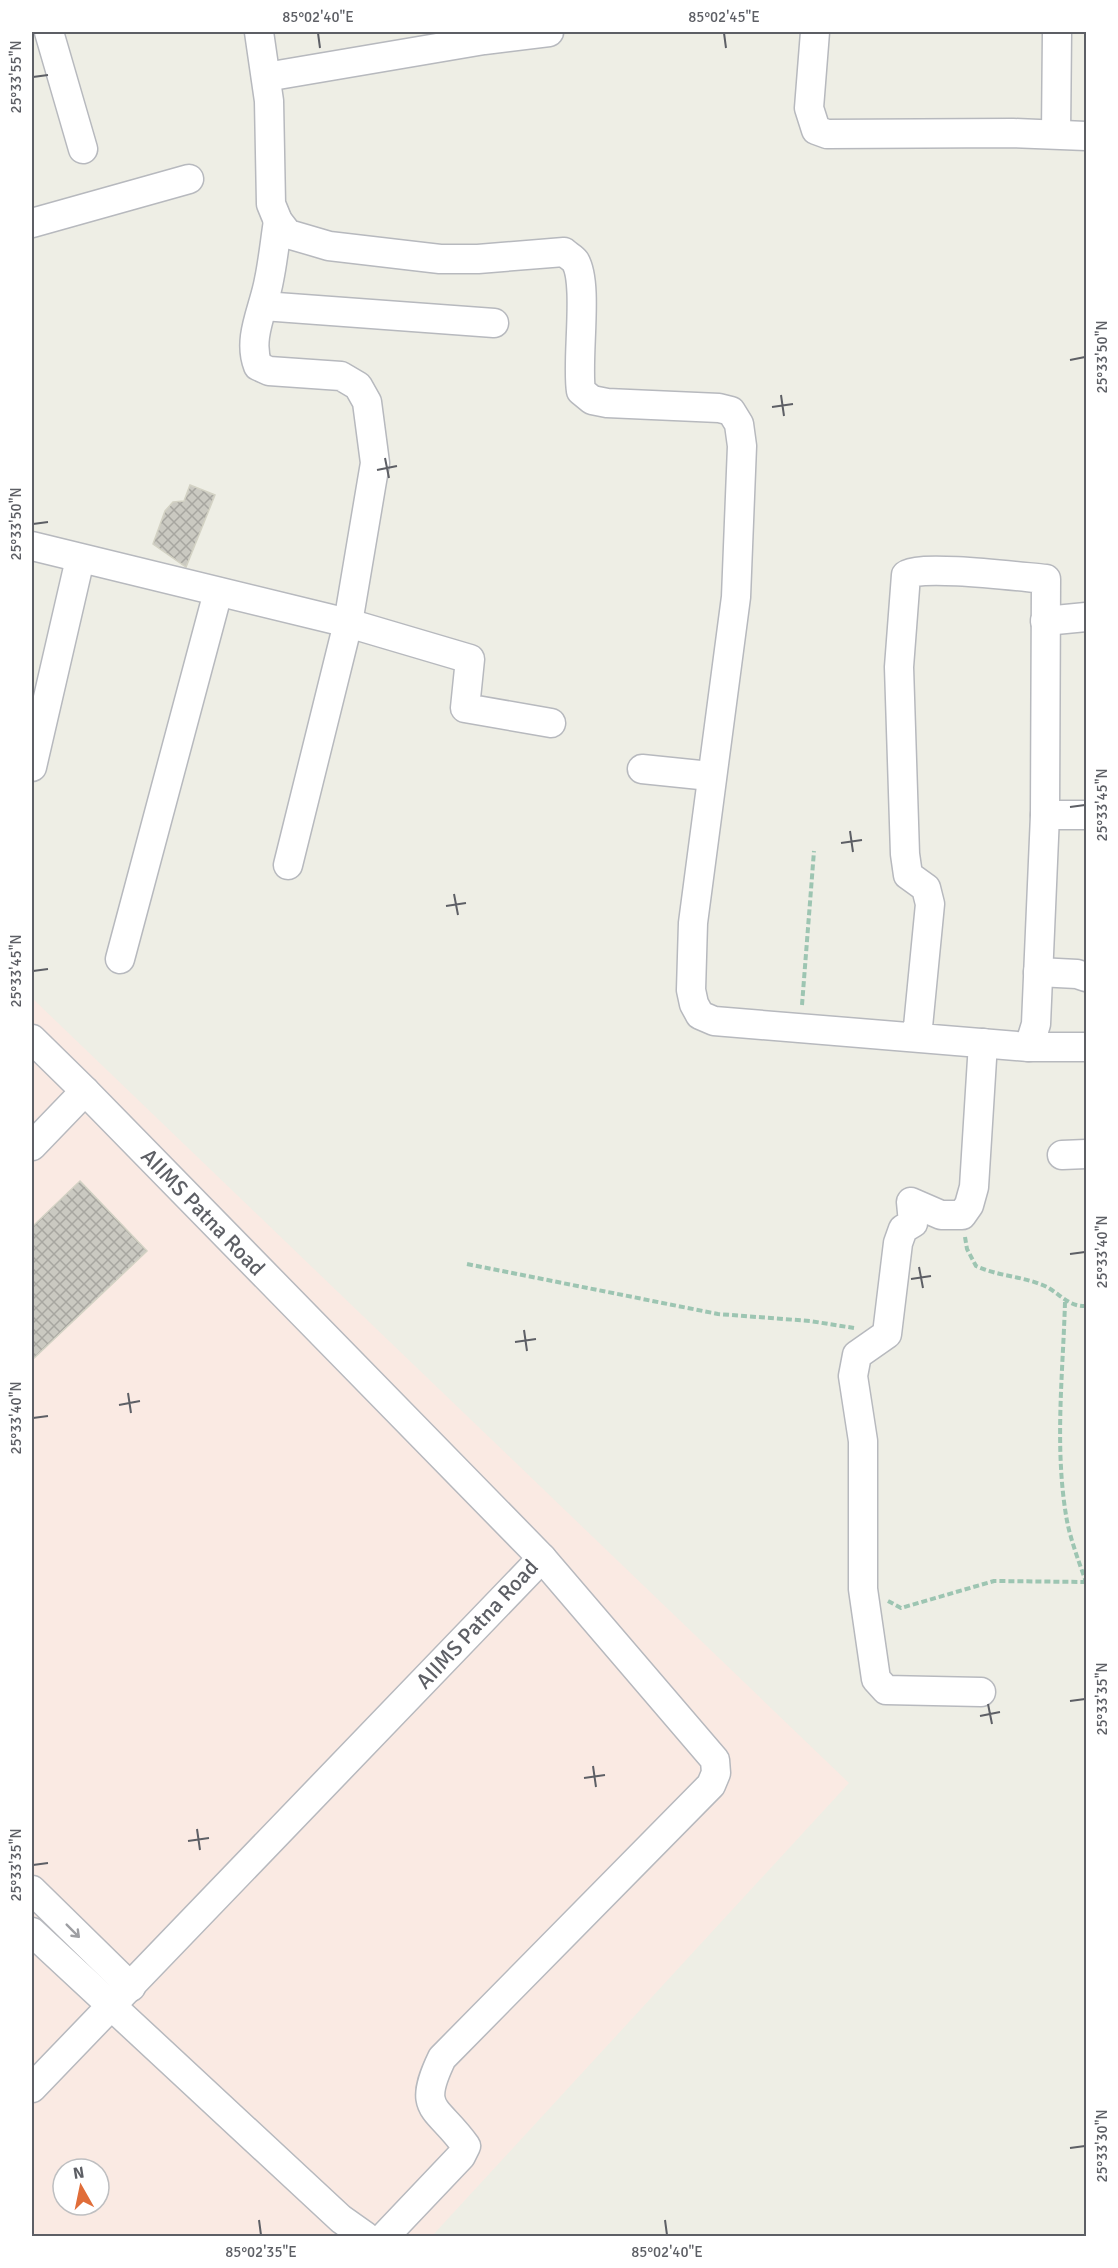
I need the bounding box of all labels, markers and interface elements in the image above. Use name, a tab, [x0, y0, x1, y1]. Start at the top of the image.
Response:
text: 85°02'40"E	[282, 8, 354, 26]
text: 85°02'45"E	[688, 8, 760, 26]
text: 25°33'55"N	[7, 40, 25, 114]
text: 25°33'50"N	[1093, 320, 1111, 394]
text: 25°33'50"N	[7, 487, 25, 561]
text: 25°33'45"N	[1093, 768, 1111, 842]
text: 25°33'45"N	[7, 934, 25, 1008]
street label: AIIMS Patna Road	[135, 1143, 271, 1281]
text: 25°33'40"N	[1093, 1215, 1111, 1289]
text: 25°33'40"N	[7, 1381, 25, 1455]
street label: AIIMS Patna Road	[410, 1554, 544, 1694]
text: 25°33'35"N	[1093, 1662, 1111, 1736]
text: 25°33'35"N	[7, 1828, 25, 1902]
one-way arrow	[66, 1923, 81, 1938]
text: 25°33'30"N	[1093, 2109, 1111, 2183]
north arrow	[51, 2157, 111, 2217]
text: N	[72, 2162, 86, 2184]
text: 85°02'35"E	[225, 2243, 297, 2261]
text: 85°02'40"E	[631, 2243, 703, 2261]

